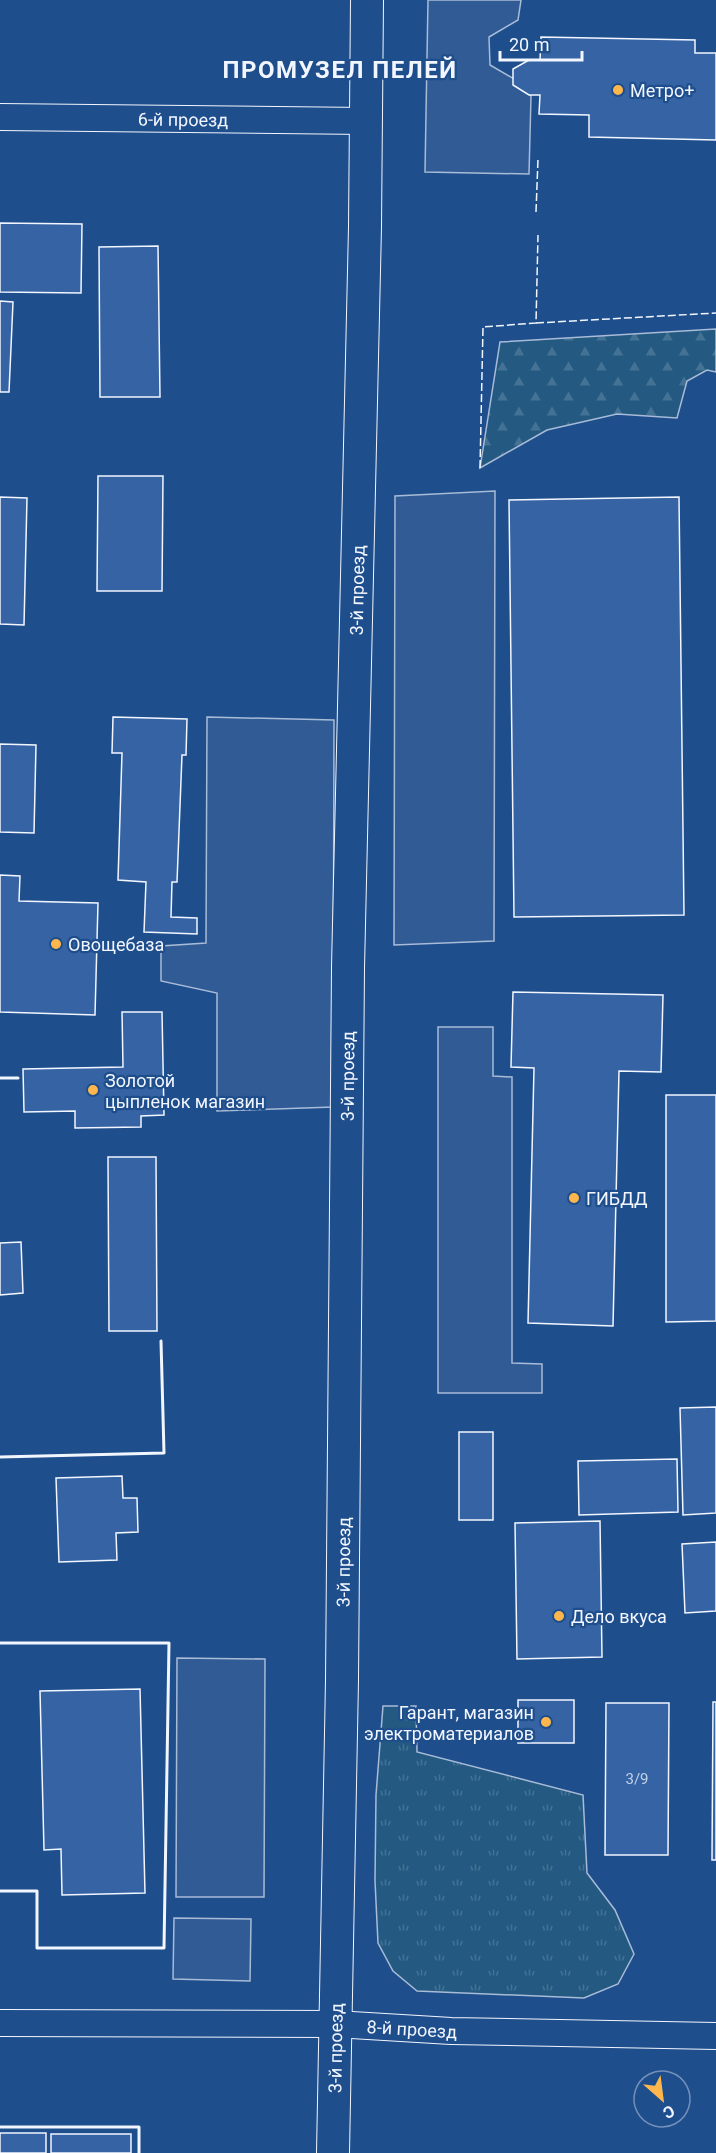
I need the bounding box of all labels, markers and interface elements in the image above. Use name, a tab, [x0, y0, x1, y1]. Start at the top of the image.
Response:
scale bar	[500, 24, 582, 62]
text: 20 m	[509, 34, 549, 55]
district label: ПРОМУЗЕЛ ПЕЛЕЙ	[222, 56, 458, 84]
place label: Метро+	[630, 80, 694, 101]
marker: Метро+	[611, 83, 625, 97]
street label: 6-й проезд	[138, 108, 228, 130]
street label: 3-й проезд	[345, 545, 368, 636]
place label: Овощебаза	[68, 934, 164, 955]
marker: Овощебаза	[49, 937, 63, 951]
street label: 3-й проезд	[336, 1031, 358, 1121]
place label: Золотой цыпленок магазин	[105, 1070, 265, 1112]
marker: Золотой цыпленок магазин	[86, 1083, 100, 1097]
place label: ГИБДД	[586, 1188, 648, 1209]
marker: ГИБДД	[567, 1191, 581, 1205]
street label: 3-й проезд	[332, 1517, 354, 1607]
place label: Дело вкуса	[571, 1606, 667, 1627]
marker: Дело вкуса	[552, 1609, 566, 1623]
place label: Гарант, магазин электроматериалов	[364, 1702, 534, 1744]
marker: Гарант, магазин электроматериалов	[539, 1715, 553, 1729]
house number: 3/9	[625, 1770, 649, 1788]
street label: 3-й проезд	[324, 2003, 346, 2093]
street label: 8-й проезд	[366, 2015, 457, 2042]
north arrow	[632, 2069, 692, 2129]
text: С	[660, 2101, 678, 2123]

